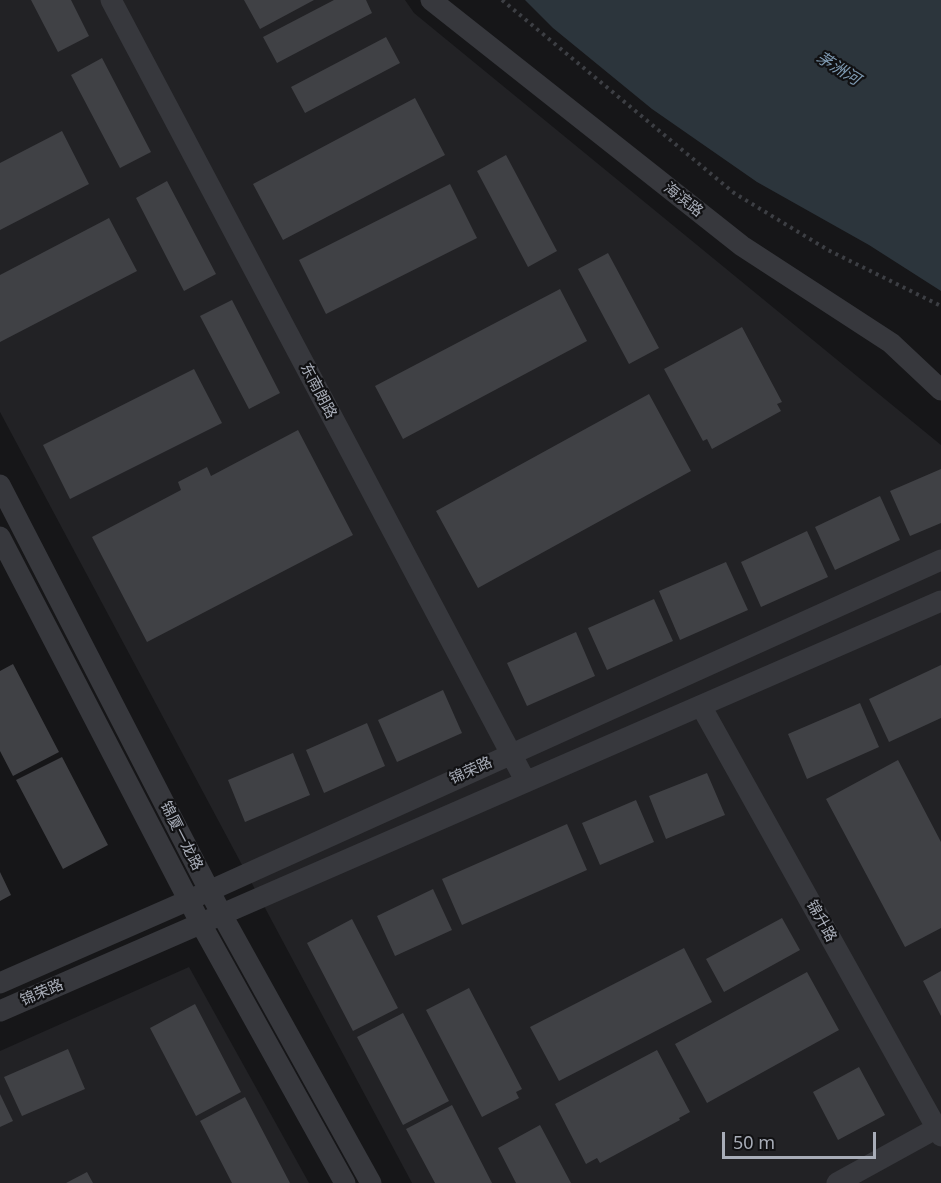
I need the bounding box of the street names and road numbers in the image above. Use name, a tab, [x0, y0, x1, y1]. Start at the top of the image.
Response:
street label: 海滨路	[660, 179, 706, 221]
street label: 东南朗路	[296, 360, 340, 422]
street label: 锦荣路	[447, 754, 495, 788]
street label: 锦厦一龙路	[156, 799, 206, 873]
street label: 锦升路	[802, 897, 840, 945]
street label: 锦荣路	[18, 976, 66, 1010]

